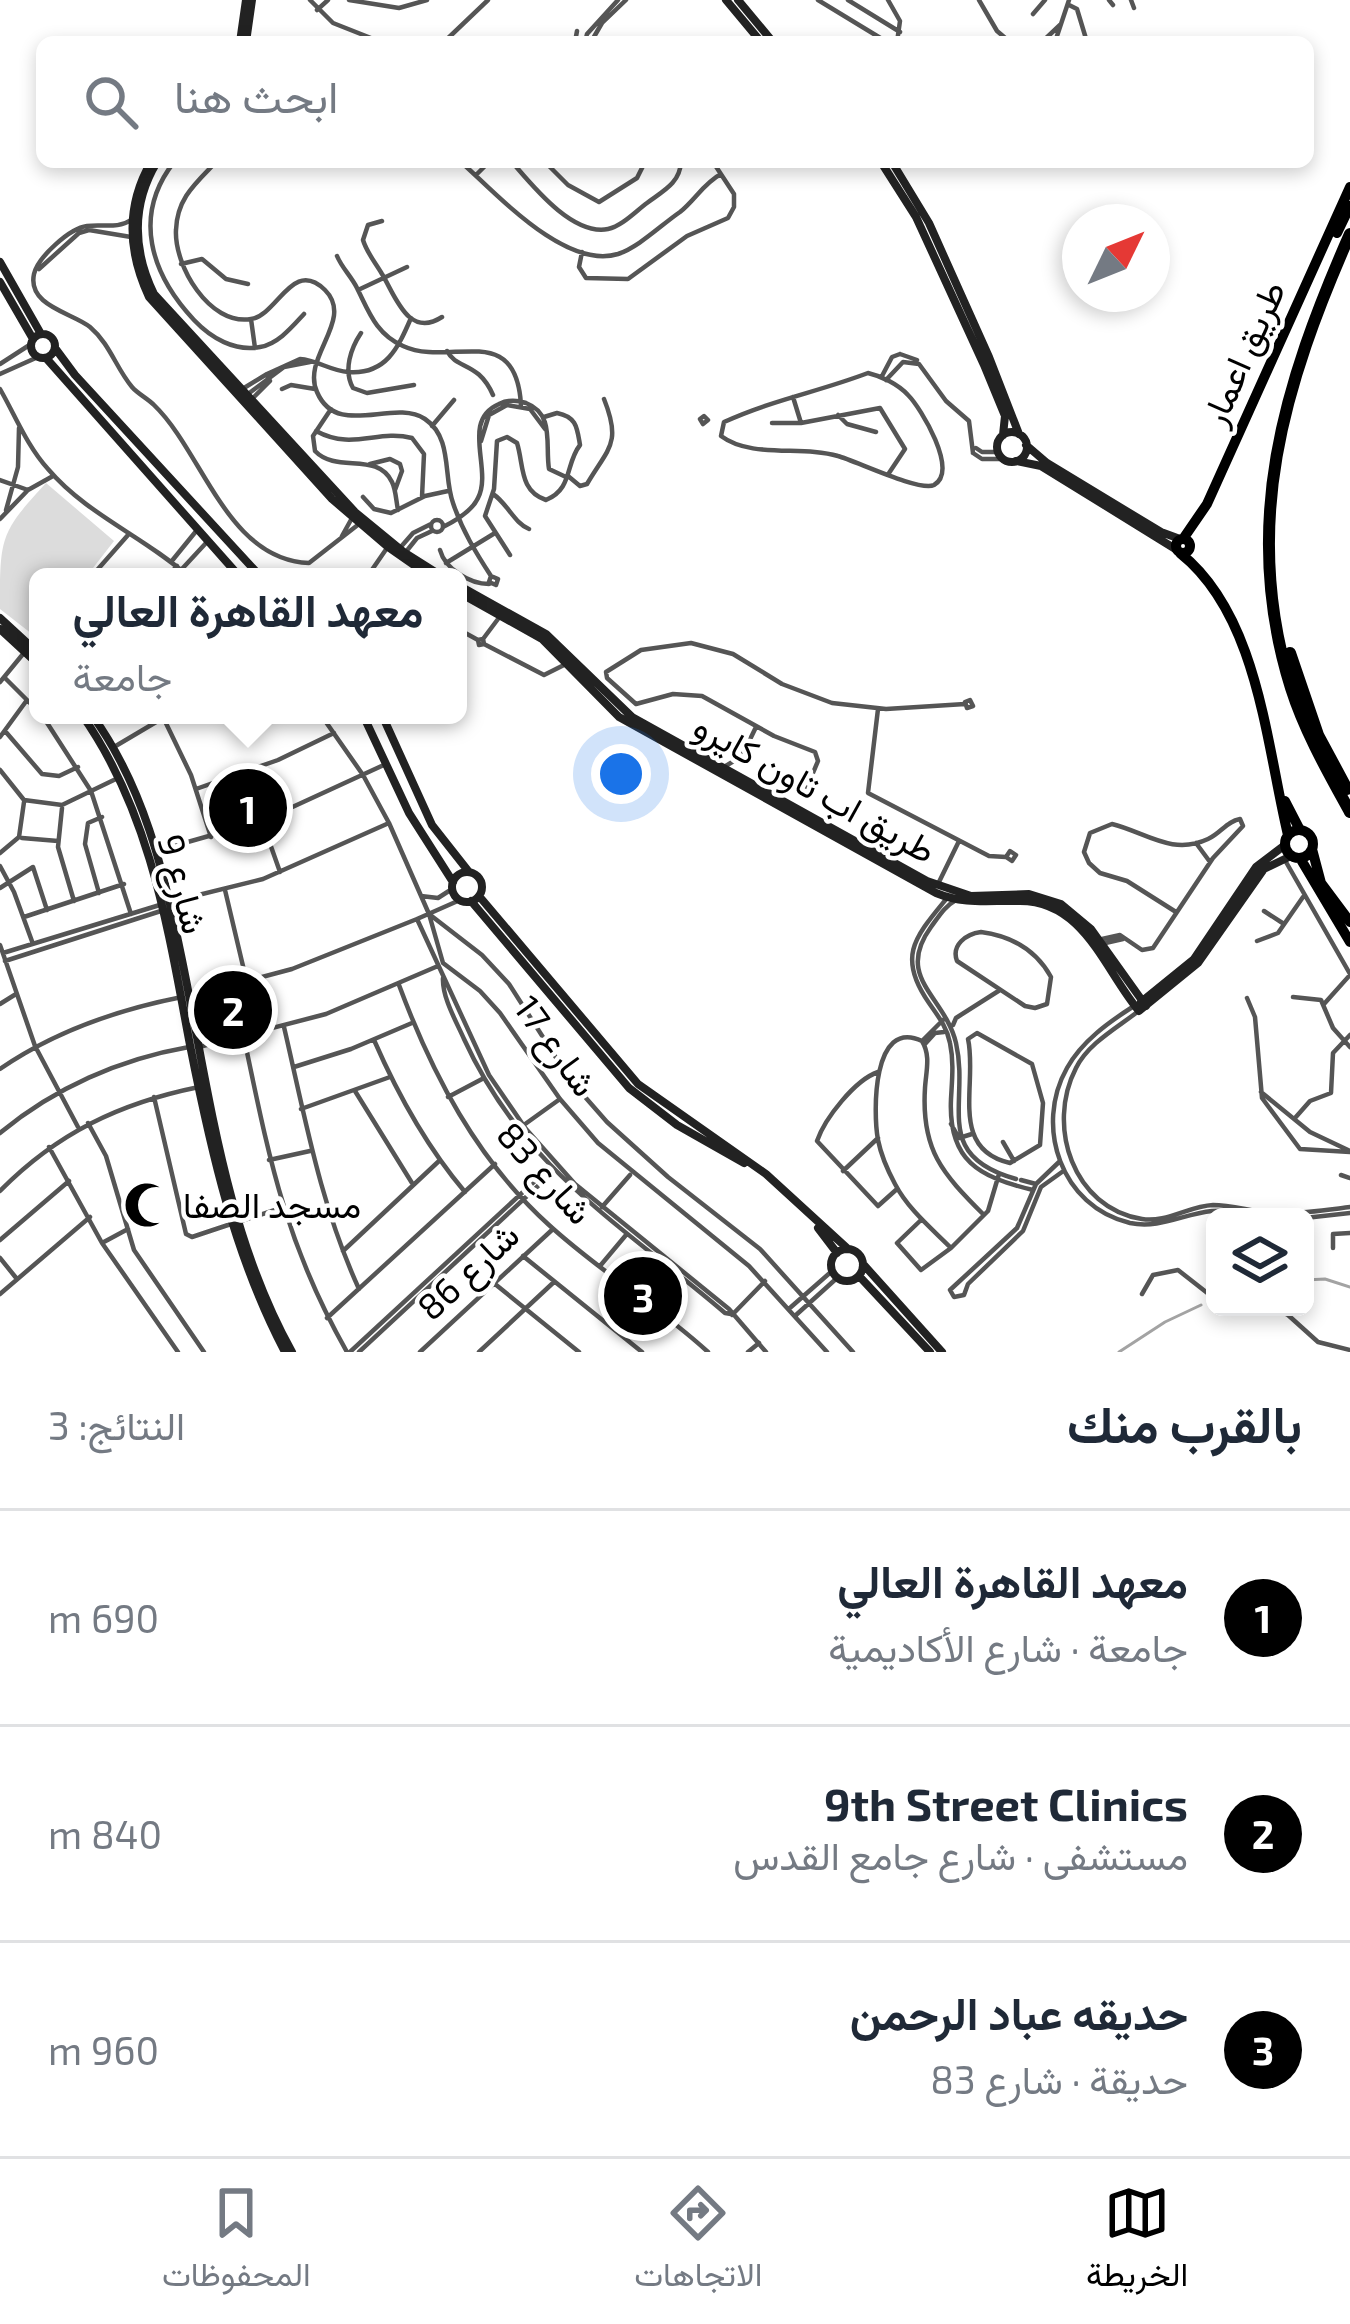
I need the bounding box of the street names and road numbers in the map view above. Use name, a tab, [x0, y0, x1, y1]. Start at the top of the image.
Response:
street label: طريق اعمار	[1190, 273, 1295, 434]
street label: طريق اب تاون كايرو	[686, 703, 944, 873]
street label: شارع 9	[146, 829, 218, 939]
street label: شارع 17	[503, 987, 608, 1106]
street label: شارع 83	[485, 1112, 603, 1235]
street label: شارع 86	[407, 1212, 530, 1331]

